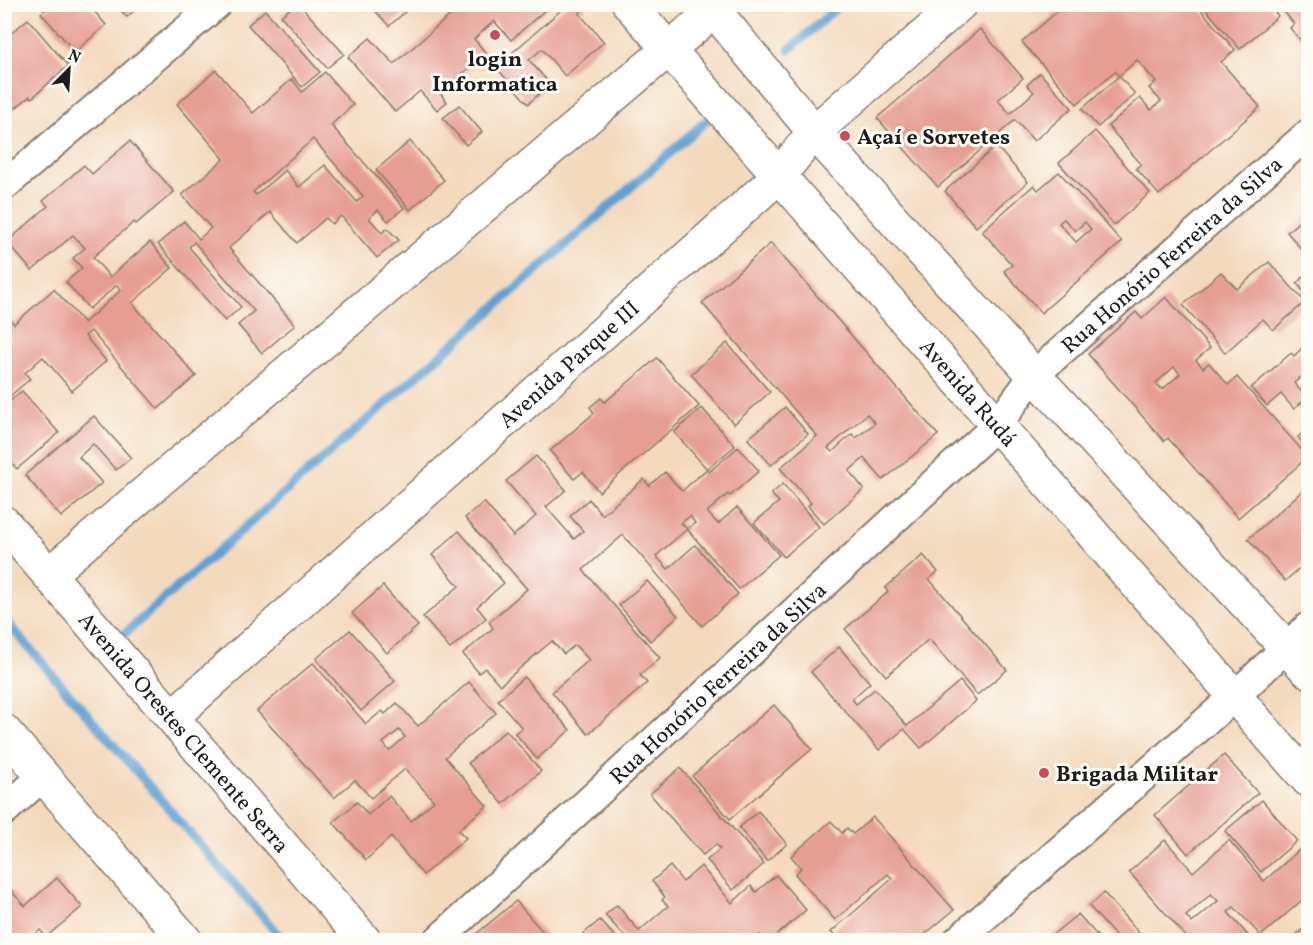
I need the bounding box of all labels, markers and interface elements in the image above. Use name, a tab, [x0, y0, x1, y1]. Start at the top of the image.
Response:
marker: login Informatica	[488, 28, 502, 42]
north arrow	[39, 39, 99, 99]
text: N	[65, 45, 84, 70]
place label: login Informatica	[432, 45, 558, 101]
place label: Açaí e Sorvetes	[857, 123, 1010, 154]
marker: Açaí e Sorvetes	[838, 129, 852, 143]
street label: Rua Honório Ferreira da Silva	[1055, 150, 1290, 362]
street label: Avenida Parque III	[493, 294, 647, 437]
street label: Avenida Rudá	[911, 333, 1023, 455]
street label: Rua Honório Ferreira da Silva	[604, 576, 835, 792]
street label: Avenida Orestes Clemente Serra	[70, 606, 295, 861]
place label: Brigada Militar	[1056, 760, 1218, 791]
marker: Brigada Militar	[1037, 766, 1051, 780]

